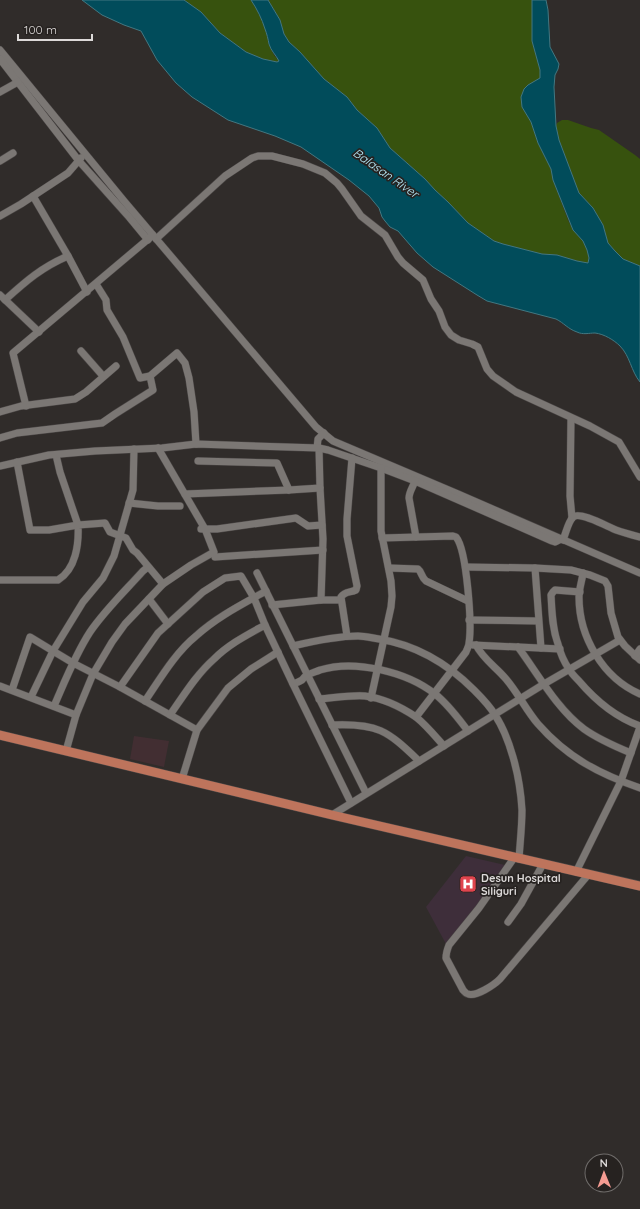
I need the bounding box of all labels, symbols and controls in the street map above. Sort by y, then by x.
scale bar [18,16,92,42]
text: 100 m [24,22,57,37]
water label: Balasan River [350,145,423,202]
place label: Desun Hospital Siliguri [481,871,561,898]
hospital icon: Desun Hospital Siliguri [458,874,478,894]
north arrow [584,1153,624,1193]
text: N [600,1156,608,1170]

